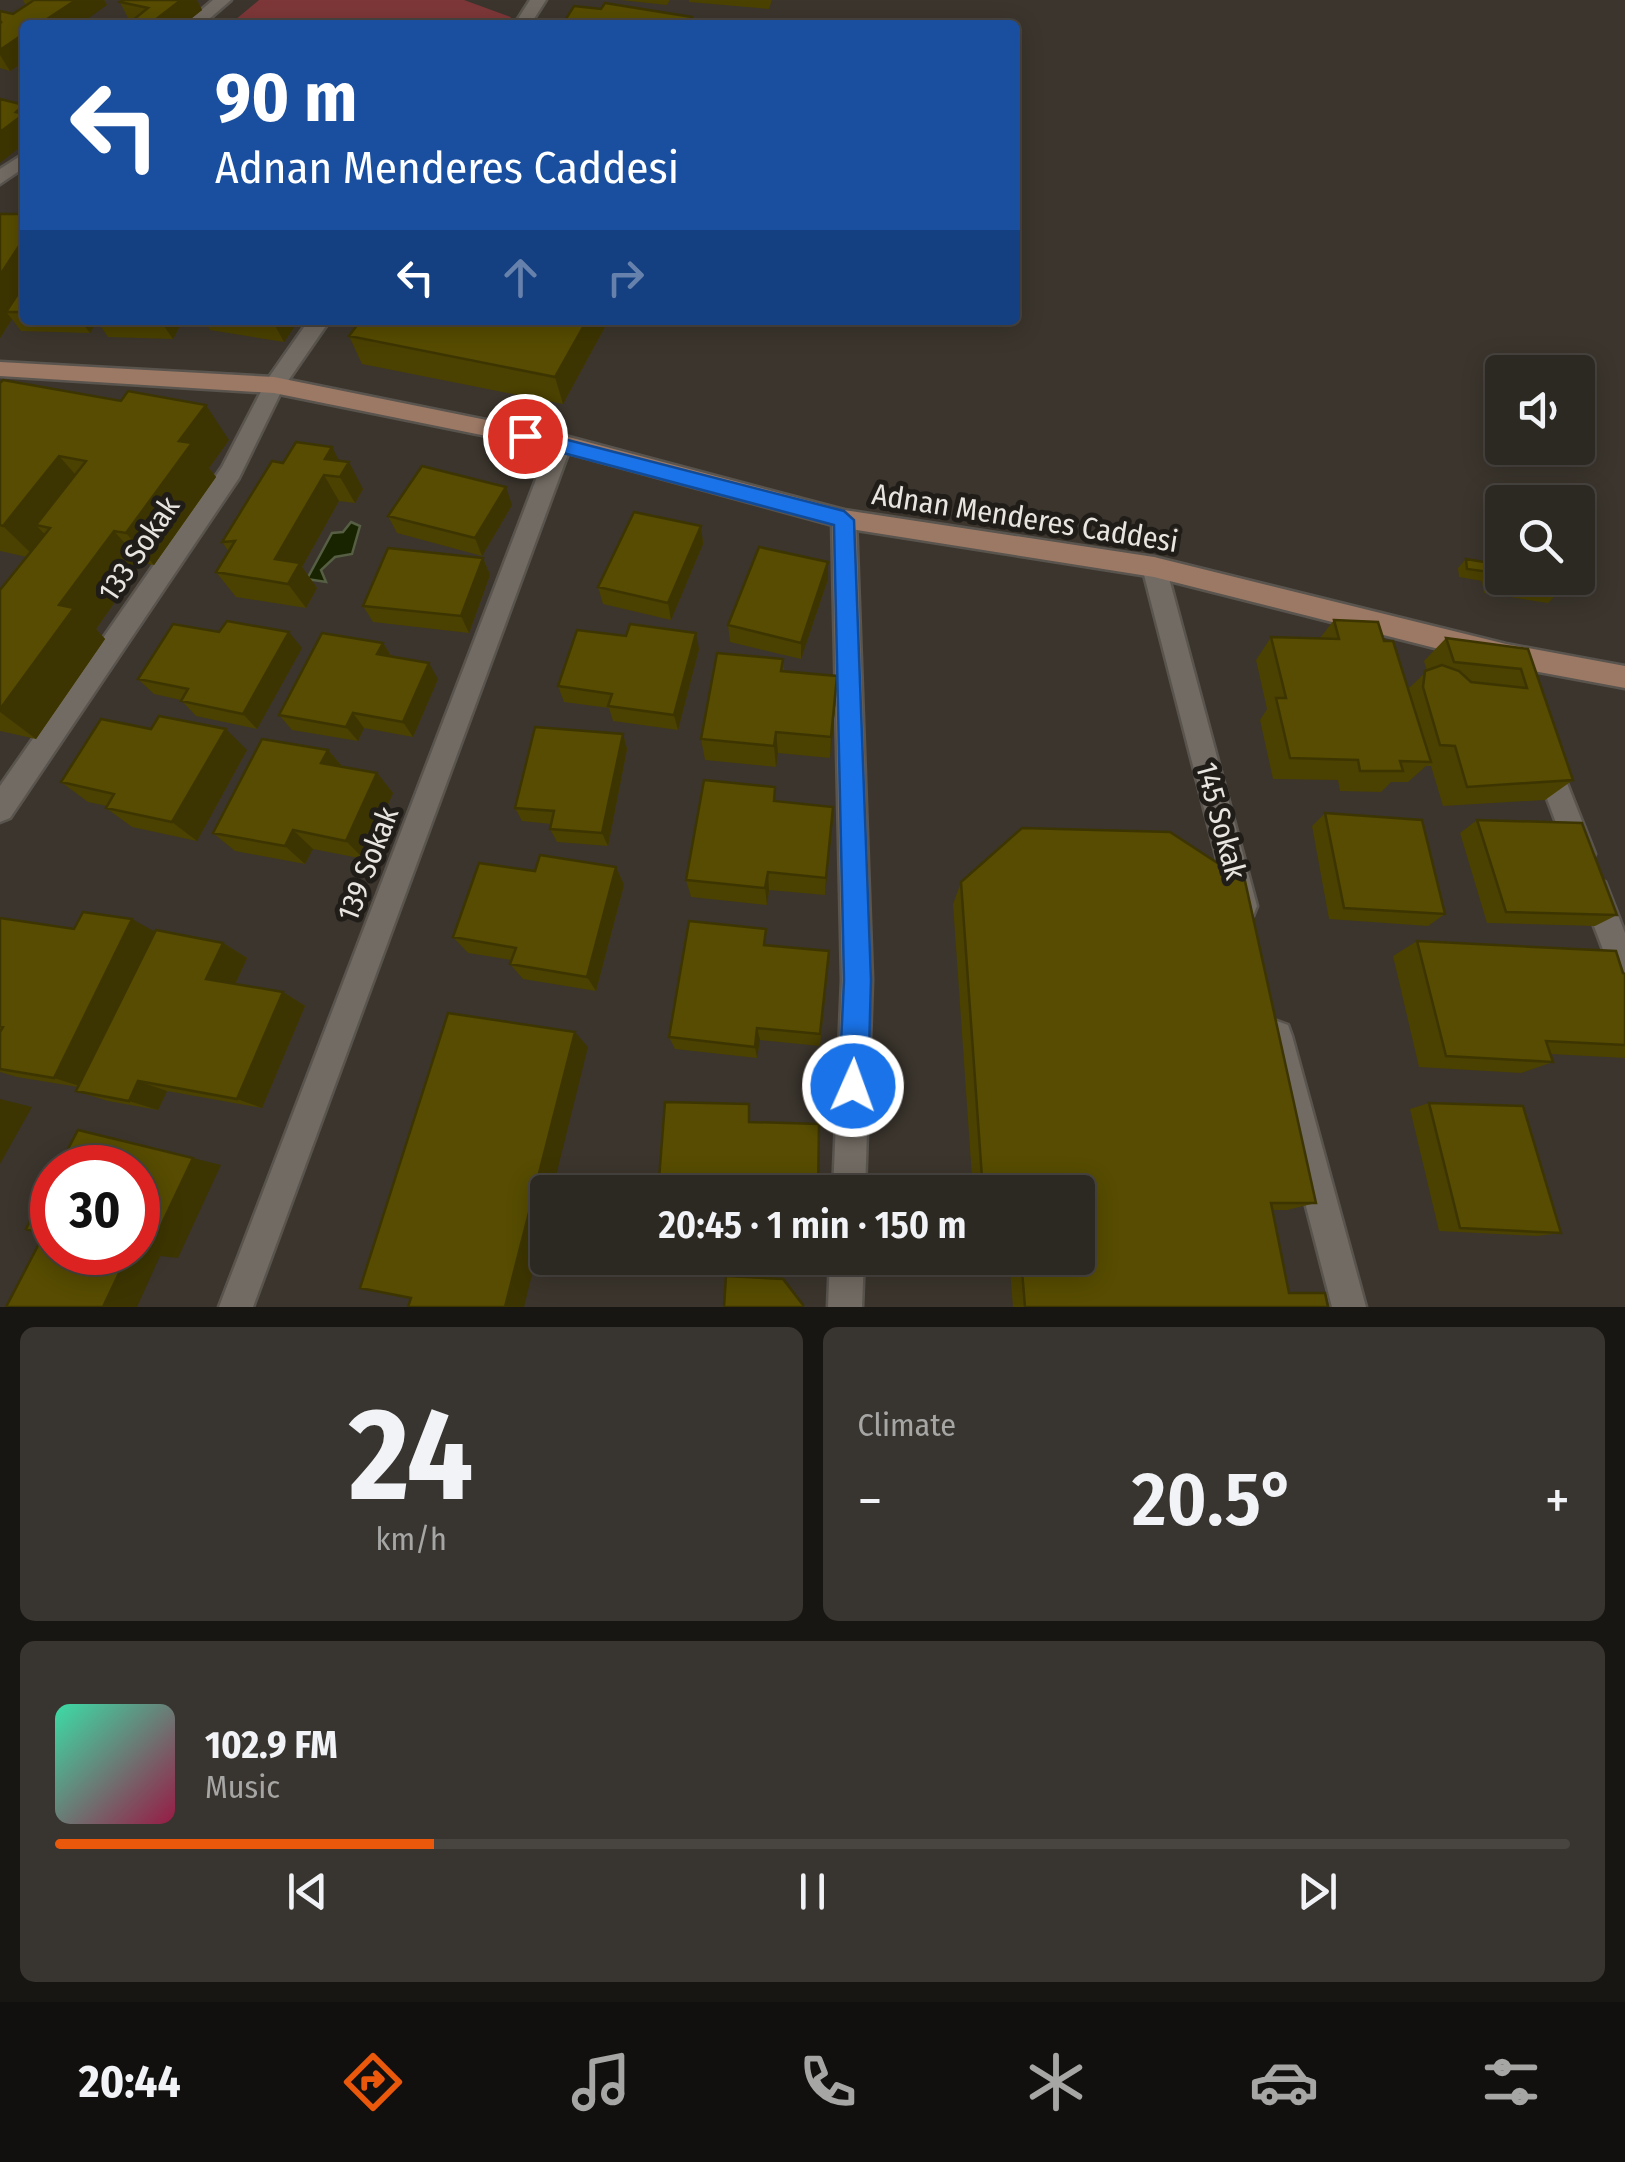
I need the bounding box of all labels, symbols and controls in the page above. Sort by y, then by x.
text: 90 m [215,56,357,140]
icon: left [50,60,180,190]
text: Adnan Menderes Caddesi [215,141,679,195]
icon: left [388,250,443,305]
icon: ahead [493,250,548,305]
icon: right [598,250,653,305]
map controls [1485,355,1595,595]
button: sound [1485,355,1595,465]
pin [483,394,568,479]
icon: arrive [498,409,553,464]
street label: Adnan Menderes Caddesi [869,476,1181,560]
button: search [1485,485,1595,595]
street label: 133 Sokak [91,490,187,608]
street label: 145 Sokak [1188,759,1254,883]
street label: 139 Sokak [330,802,406,926]
position arrow [801,1034,905,1138]
speed limit sign: 30 [30,1145,160,1275]
text: 20:45 · 1 min · 150 m [658,1202,967,1248]
text: 24 [349,1377,473,1533]
text: Climate [858,1406,956,1444]
text: 20.5° [1132,1455,1295,1545]
text: − [858,1468,882,1534]
text: + [1545,1468,1570,1534]
text: km/h [376,1520,447,1558]
text: 102.9 FM [205,1722,338,1768]
text: Music [205,1768,280,1806]
icon: previous [280,1864,335,1919]
icon: pause [785,1864,840,1919]
icon: next [1290,1864,1345,1919]
icon: directions [338,2047,408,2117]
icon: music [566,2047,636,2117]
icon: phone [793,2047,863,2117]
icon: climate [1021,2047,1091,2117]
icon: car [1249,2047,1319,2117]
icon: filters [1476,2047,1546,2117]
text: 20:44 [79,2055,181,2109]

